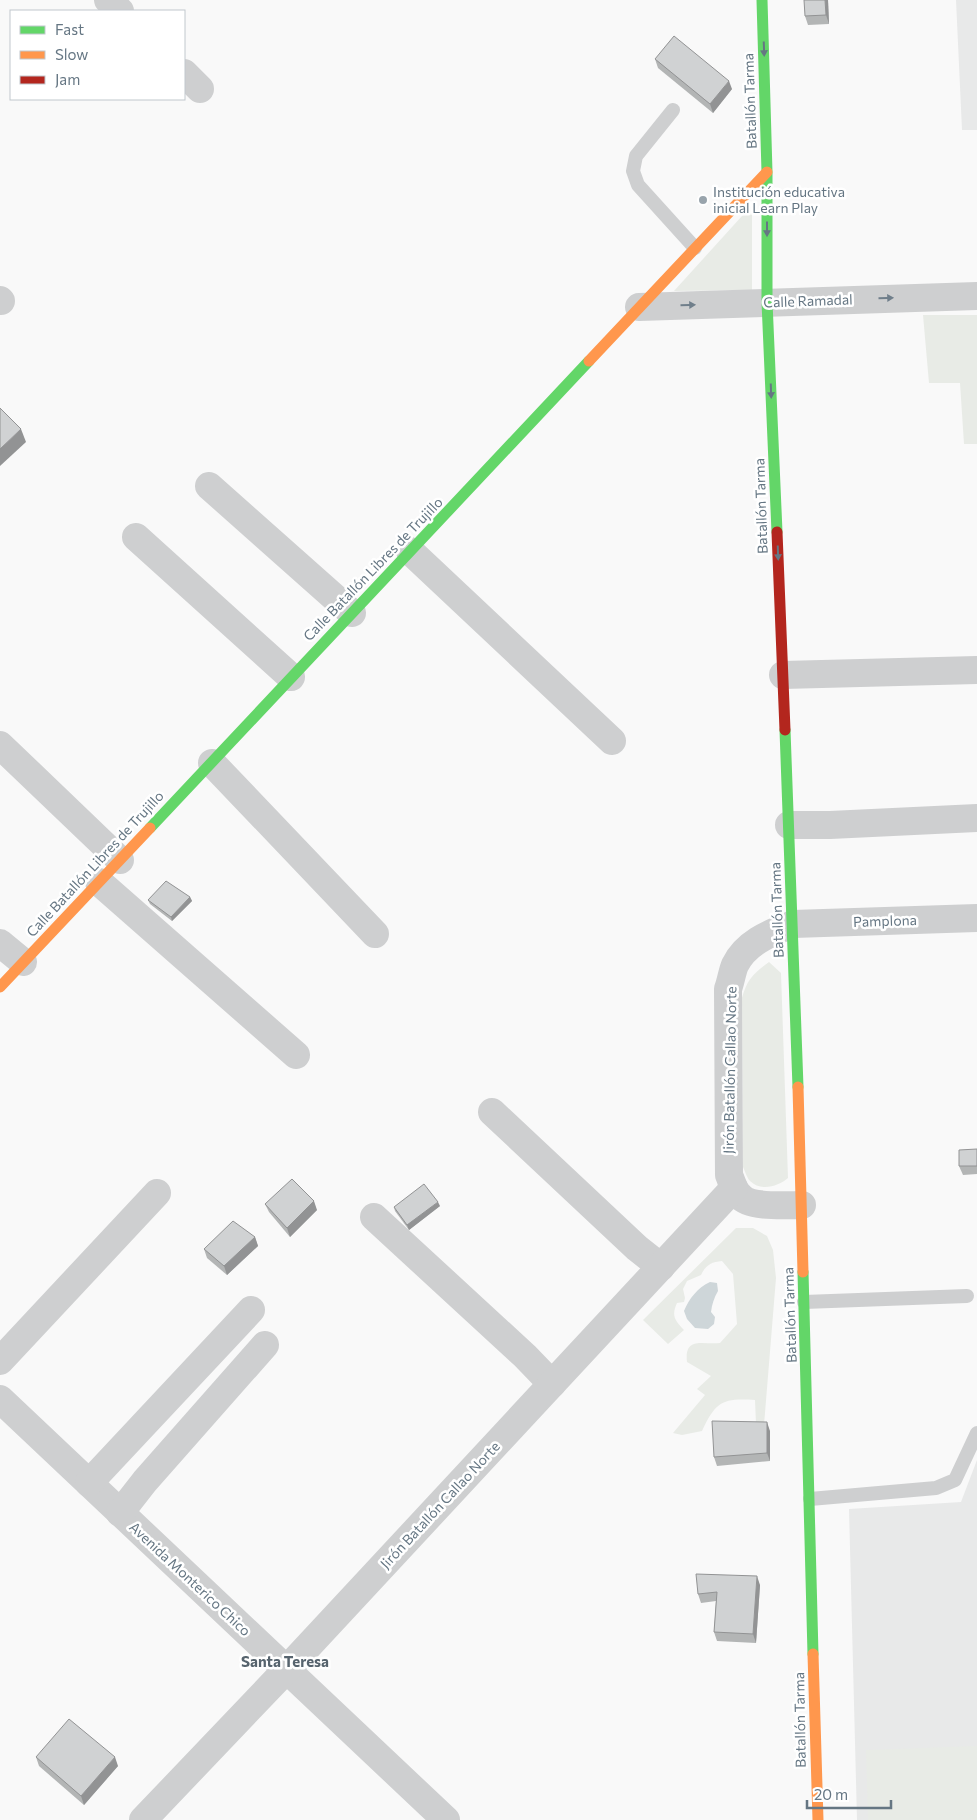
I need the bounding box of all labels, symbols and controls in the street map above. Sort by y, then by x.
legend [10,10,185,100]
text: Fast [55,20,84,38]
one-way arrow [760,41,768,57]
text: Slow [55,45,88,63]
street label: Batallón Tarma [739,53,760,149]
text: Jam [55,70,80,88]
place label: Institución educativa inicial Learn Play [713,183,845,216]
marker: Institución educativa inicial Learn Play [697,194,709,206]
one-way arrow [763,221,771,237]
street label: Calle Ramadal [763,290,853,311]
one-way arrow [878,294,894,302]
one-way arrow [680,301,696,309]
one-way arrow [767,383,775,399]
street label: Batallón Tarma [750,458,771,554]
street label: Calle Batallón Libres de Trujillo [299,493,446,644]
one-way arrow [774,546,782,562]
street label: Calle Batallón Libres de Trujillo [22,787,167,940]
street label: Batallón Tarma [766,862,787,958]
street label: Pamplona [853,911,917,930]
street label: Jirón Batallón Callao Norte [720,986,739,1154]
street label: Batallón Tarma [779,1267,800,1363]
street label: Jirón Batallón Callao Norte [376,1438,503,1572]
street label: Avenida Monterico Chico [126,1518,254,1639]
district label: Santa Teresa [241,1652,329,1670]
street label: Batallón Tarma [790,1672,809,1768]
scale bar [807,1778,891,1810]
text: 20 m [814,1785,848,1803]

